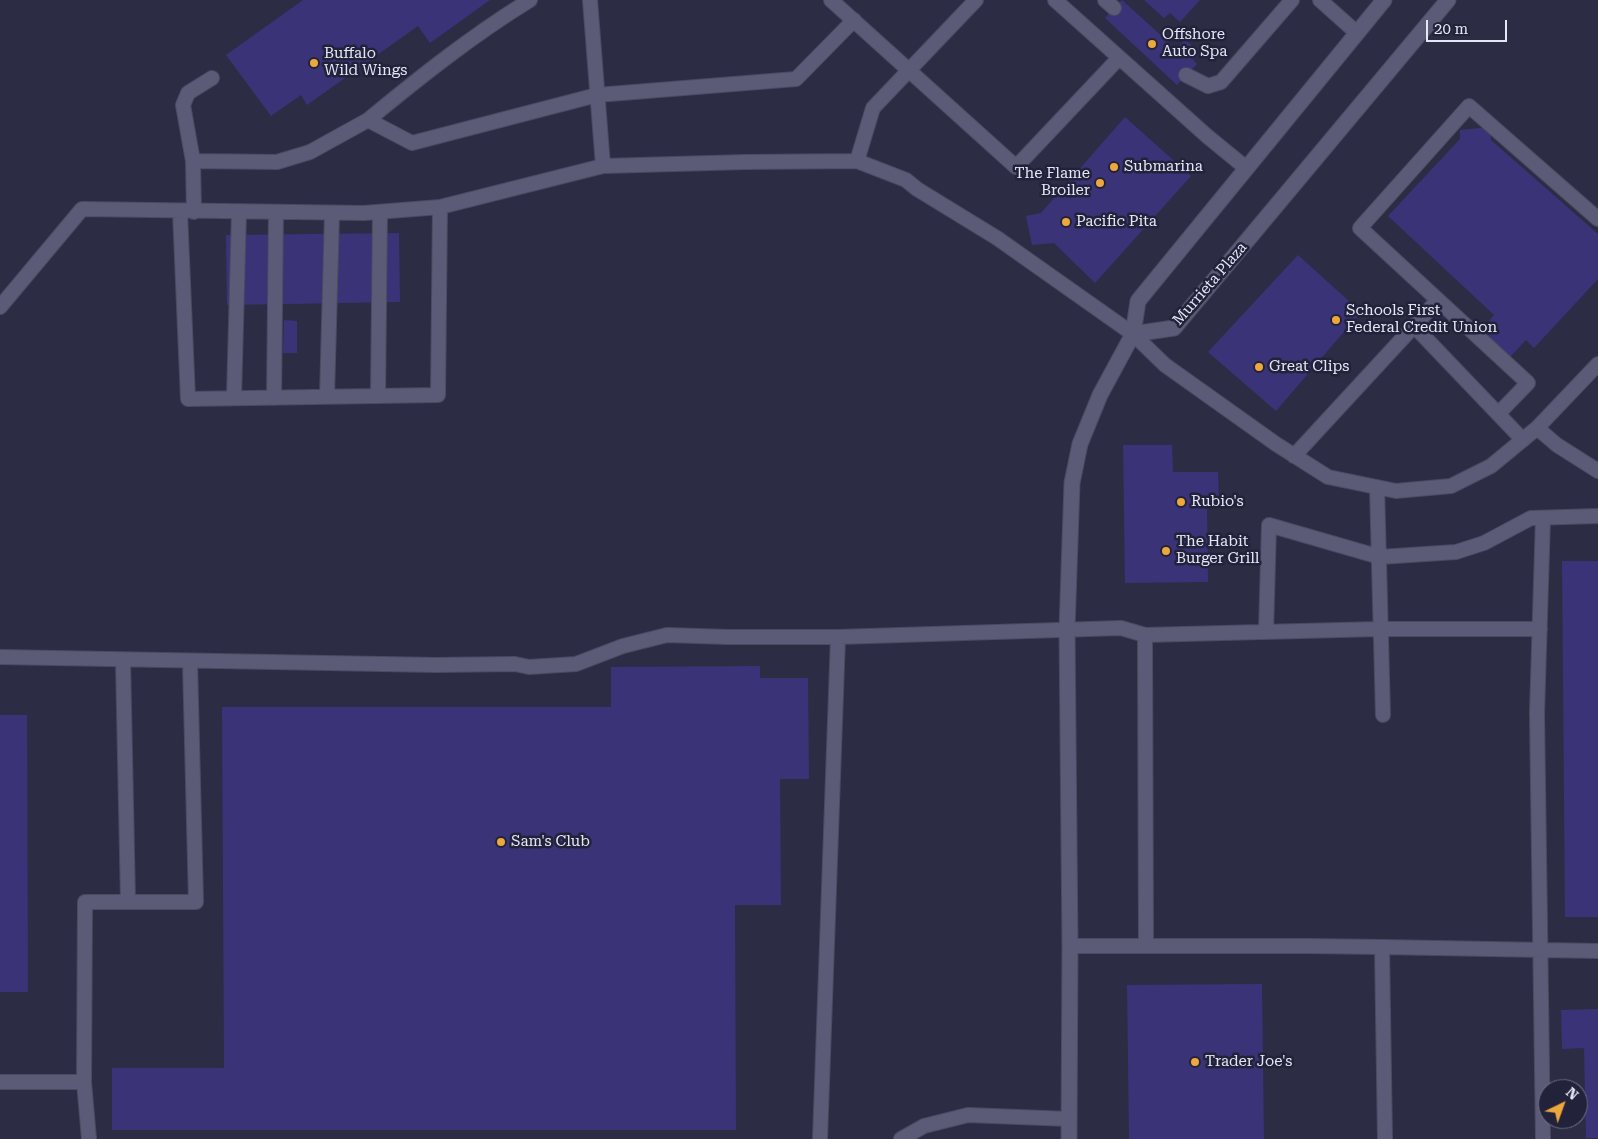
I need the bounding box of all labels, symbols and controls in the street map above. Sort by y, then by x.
scale bar [1428,10,1509,42]
text: 20 m [1434,20,1468,38]
place label: Offshore Auto Spa [1162,26,1227,61]
marker: Offshore Auto Spa [1146,38,1158,50]
place label: Buffalo Wild Wings [324,45,407,80]
marker: Buffalo Wild Wings [308,57,320,69]
place label: Submarina [1124,158,1203,176]
marker: Submarina [1108,161,1120,173]
place label: The Flame Broiler [1015,165,1090,200]
marker: The Flame Broiler [1094,177,1106,189]
place label: Pacific Pita [1076,213,1157,231]
marker: Pacific Pita [1060,216,1072,228]
street label: Murrieta Plaza [1169,239,1251,329]
place label: Schools First Federal Credit Union [1346,302,1497,337]
marker: Schools First Federal Credit Union [1330,314,1342,326]
place label: Great Clips [1269,358,1349,376]
marker: Great Clips [1253,361,1265,373]
place label: Rubio's [1191,493,1244,511]
marker: Rubio's [1175,496,1187,508]
place label: The Habit Burger Grill [1176,533,1259,568]
marker: The Habit Burger Grill [1160,545,1172,557]
place label: Sam's Club [511,833,590,851]
marker: Sam's Club [495,836,507,848]
place label: Trader Joe's [1205,1053,1292,1071]
marker: Trader Joe's [1189,1056,1201,1068]
north arrow [1538,1079,1588,1129]
text: N [1563,1084,1582,1103]

